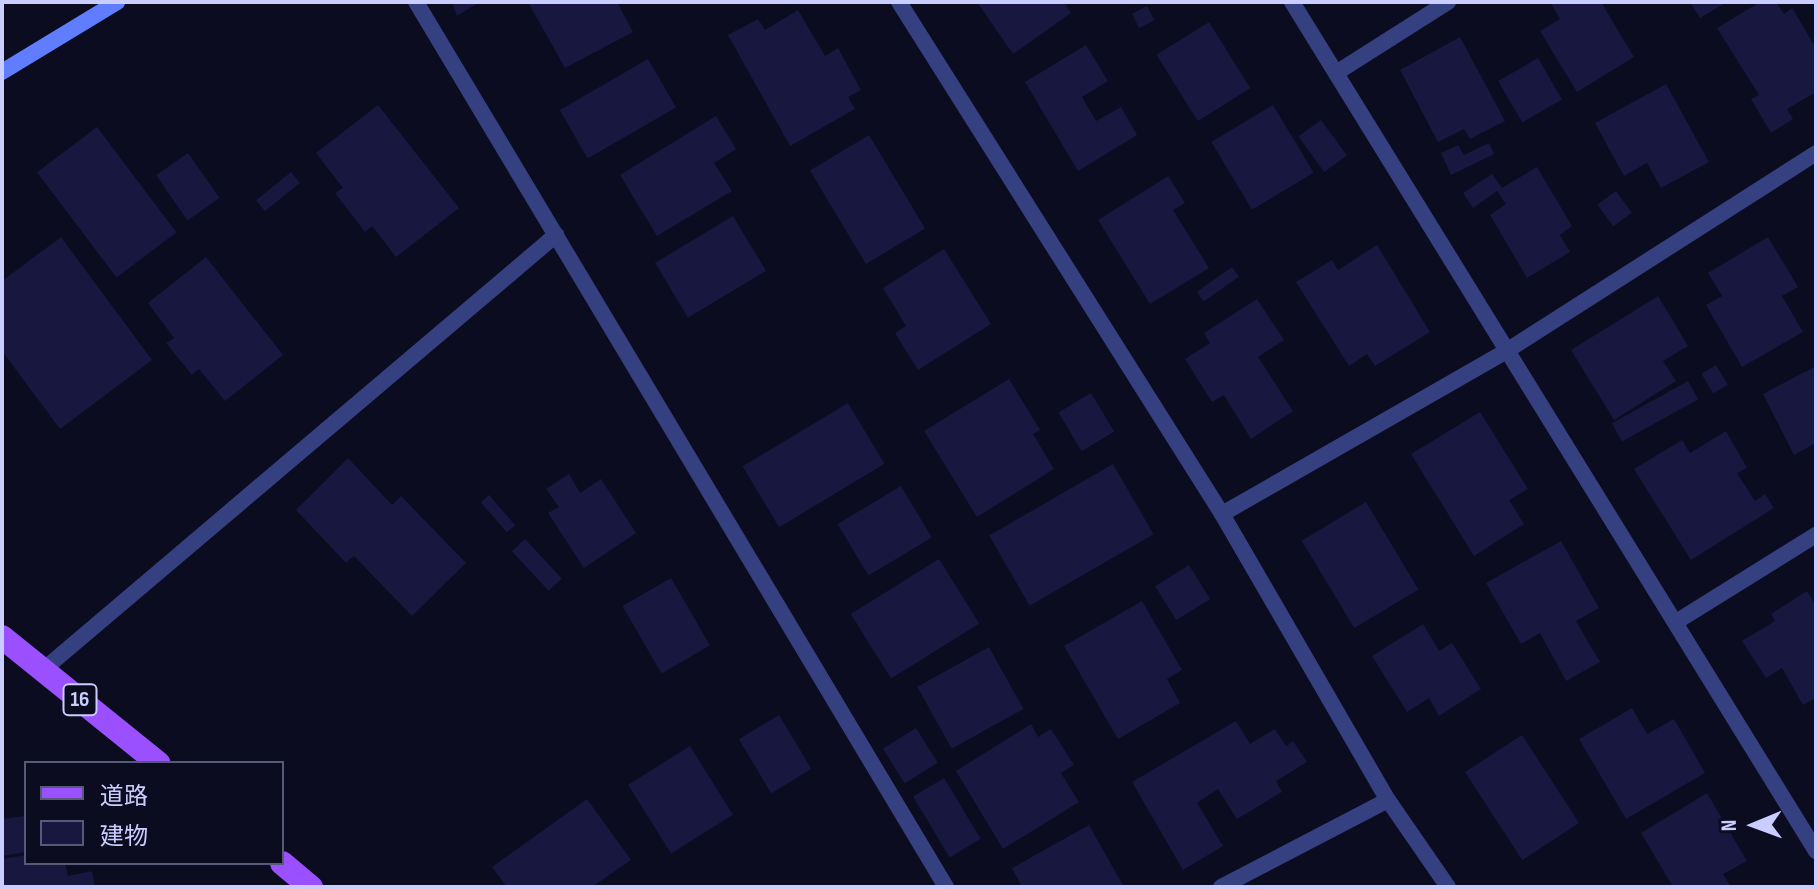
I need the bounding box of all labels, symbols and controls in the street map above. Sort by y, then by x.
road number: 16 [62,682,98,718]
legend [24,761,284,865]
text: 道路 [100,782,148,811]
north arrow [1714,785,1794,865]
text: N [1716,819,1743,832]
text: 建物 [100,822,148,851]

